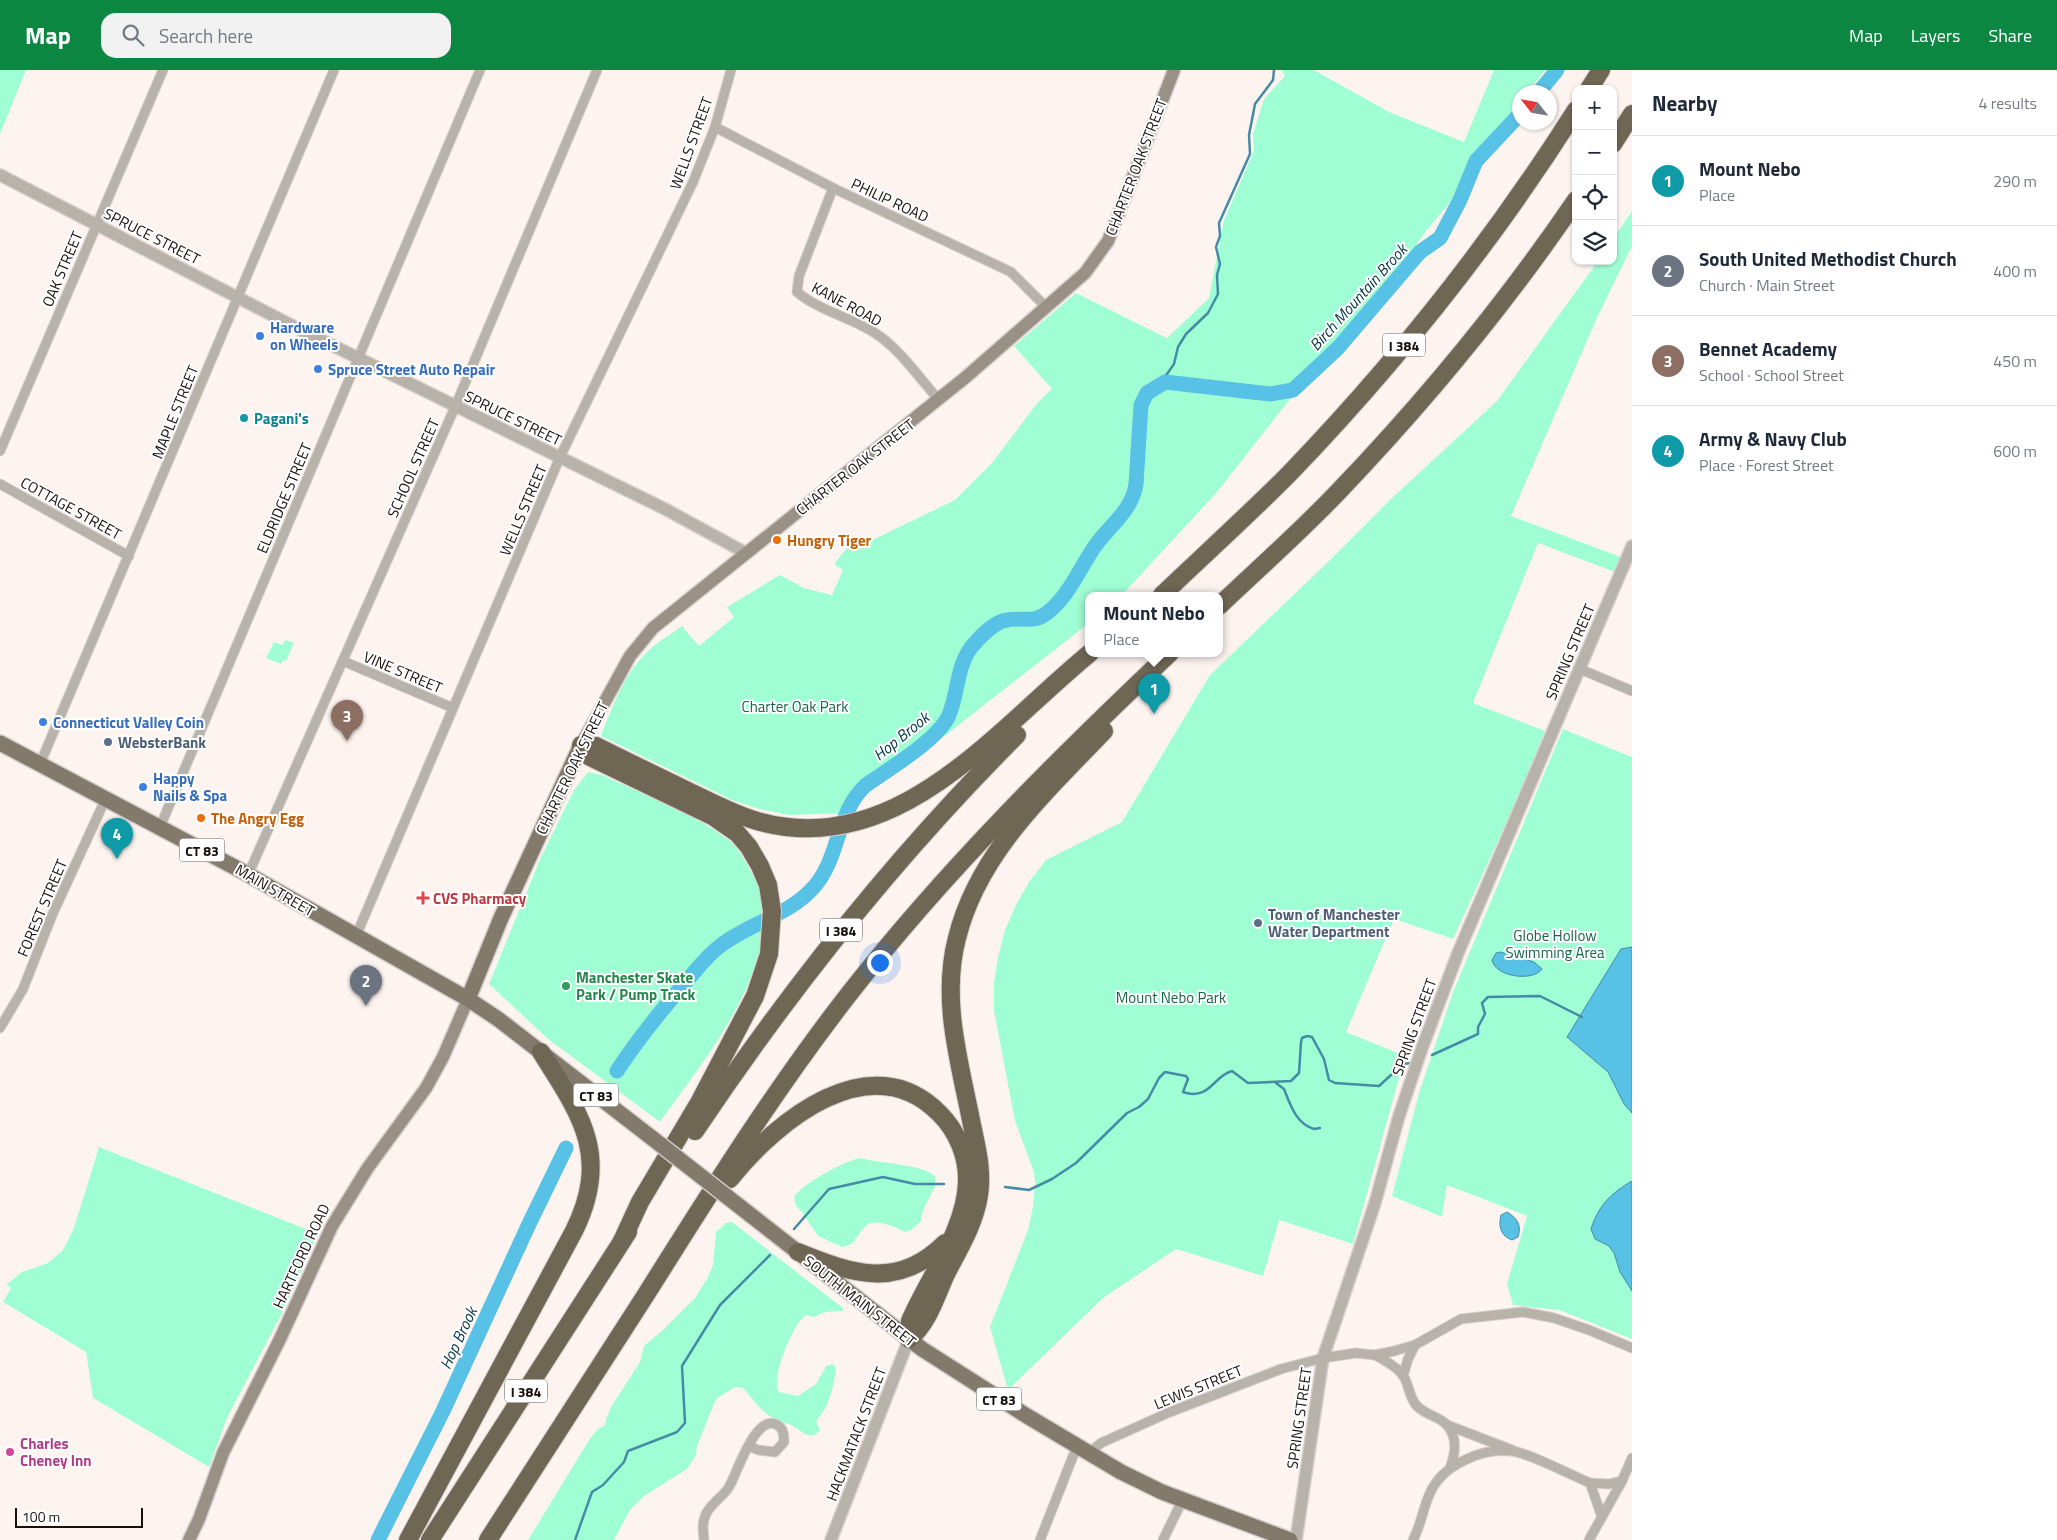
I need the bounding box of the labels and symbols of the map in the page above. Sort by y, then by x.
north arrow [1512,85,1557,130]
street label: WELLS STREET [664,93,718,193]
street label: CHARTER OAK STREET [1099,95,1173,239]
street label: PHILIP ROAD [847,172,933,228]
street label: SPRUCE STREET [100,202,204,270]
street label: OAK STREET [36,227,88,310]
water label: Birch Mountain Brook [1303,237,1414,356]
street label: KANE ROAD [808,276,886,332]
place label: Hardware on Wheels [270,316,338,356]
marker: Hardware on Wheels [254,330,266,342]
road number: I 384 [1383,334,1425,356]
place label: Spruce Street Auto Repair [328,358,496,381]
street label: MAPLE STREET [146,362,204,462]
marker: Spruce Street Auto Repair [312,363,324,375]
street label: SPRUCE STREET [461,385,566,451]
place label: Pagani's [254,407,309,430]
marker: Pagani's [238,412,250,424]
street label: CHARTER OAK STREET [791,413,919,521]
street label: SCHOOL STREET [381,415,445,521]
street label: ELDRIDGE STREET [250,439,318,557]
street label: WELLS STREET [493,461,553,559]
street label: COTTAGE STREET [16,471,126,545]
place label: Hungry Tiger [787,529,872,552]
marker: Hungry Tiger [771,534,783,546]
street label: SPRING STREET [1539,600,1601,704]
street label: VINE STREET [360,645,446,699]
pin: 1 [1138,673,1170,714]
park label: Charter Oak Park [742,695,848,718]
street label: CHARTER OAK STREET [530,698,614,838]
pin: 3 [331,700,363,741]
water label: Hop Brook [868,705,936,766]
place label: Connecticut Valley Coin [53,711,204,734]
marker: Connecticut Valley Coin [37,716,49,728]
place label: WebsterBank [118,731,206,754]
marker: WebsterBank [102,736,114,748]
place label: Happy Nails & Spa [153,767,227,807]
marker: Happy Nails & Spa [137,781,149,793]
place label: The Angry Egg [211,807,304,830]
marker: The Angry Egg [195,812,207,824]
pin: 4 [101,818,133,859]
road number: CT 83 [180,838,224,862]
street label: FOREST STREET [11,855,73,960]
street label: MAIN STREET [231,858,319,922]
place label: CVS Pharmacy [433,887,527,910]
marker: CVS Pharmacy [417,892,429,904]
place label: Town of Manchester Water Department [1268,903,1400,943]
marker: Town of Manchester Water Department [1252,917,1264,929]
road number: I 384 [820,918,862,942]
park label: Globe Hollow Swimming Area [1505,924,1605,964]
your location [867,950,893,976]
pin: 2 [350,965,382,1006]
place label: Manchester Skate Park / Pump Track [576,966,696,1006]
street label: SPRING STREET [1386,975,1442,1079]
marker: Manchester Skate Park / Pump Track [560,980,572,992]
park label: Mount Nebo Park [1116,986,1226,1009]
road number: CT 83 [574,1084,618,1106]
street label: HARTFORD ROAD [267,1200,335,1312]
street label: SOUTH MAIN STREET [799,1250,921,1352]
water label: Hop Brook [433,1301,484,1373]
street label: LEWIS STREET [1150,1359,1246,1415]
street label: HACKMATACK STREET [820,1363,892,1504]
street label: SPRING STREET [1280,1366,1318,1470]
road number: I 384 [505,1380,547,1402]
road number: CT 83 [976,1388,1022,1410]
place label: Charles Cheney Inn [20,1432,92,1472]
marker: Charles Cheney Inn [4,1446,16,1458]
scale bar [15,1505,142,1528]

